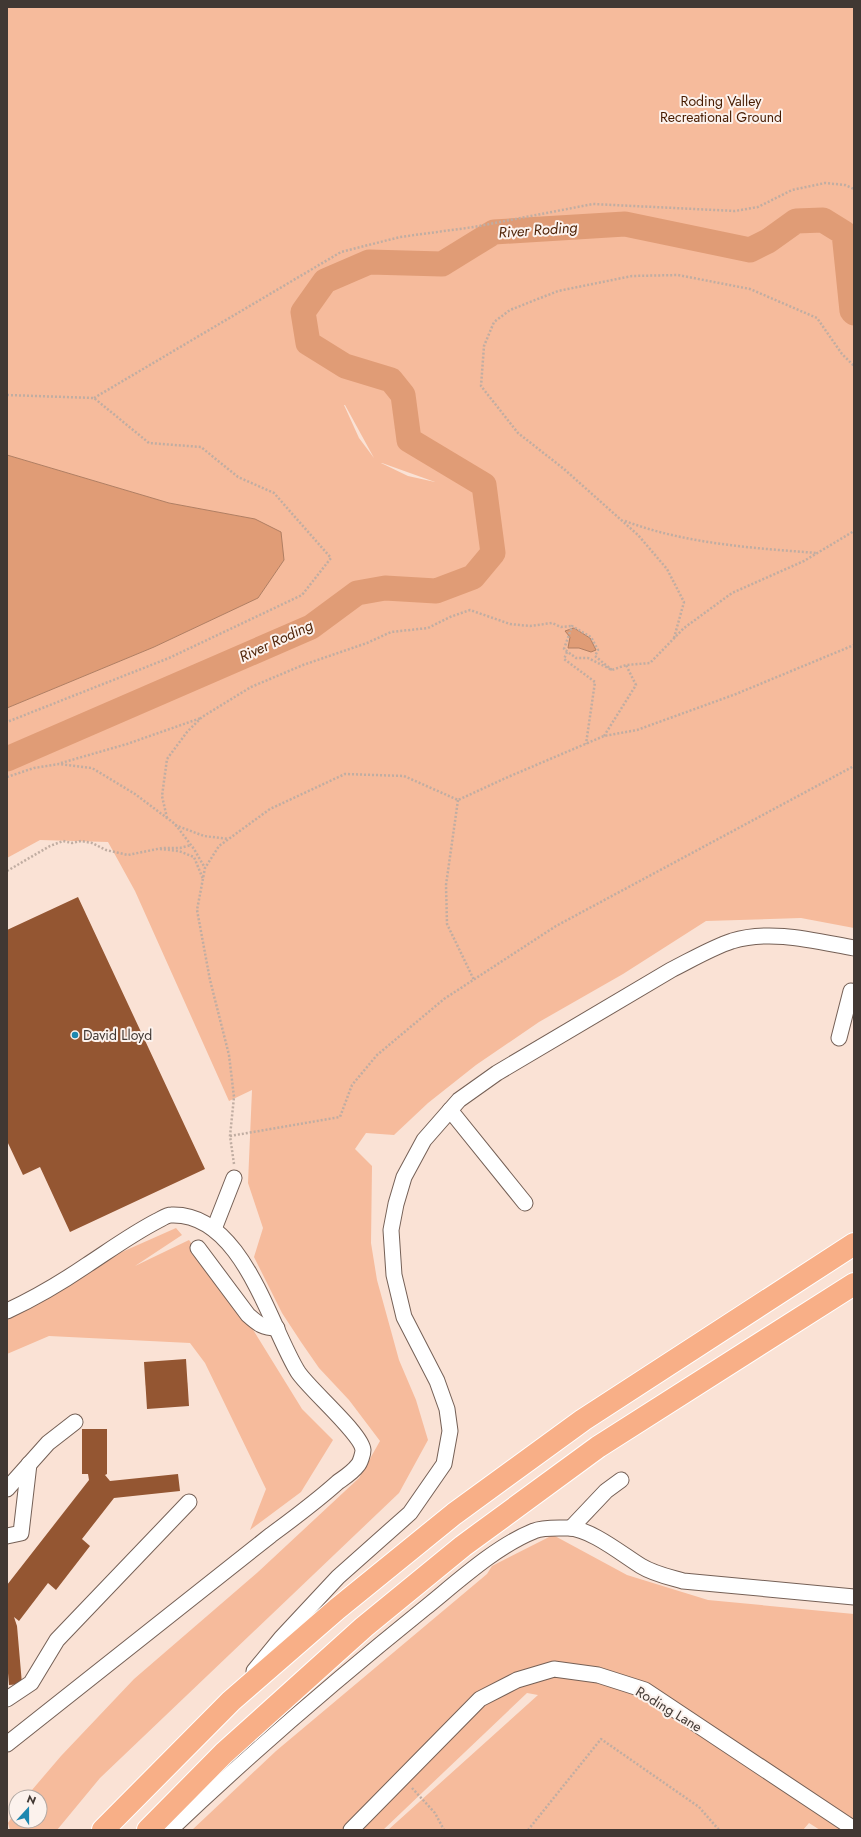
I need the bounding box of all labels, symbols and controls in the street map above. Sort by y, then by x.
park label: Roding Valley Recreational Ground [660,91,782,127]
water label: River Roding [498,216,579,244]
water label: River Roding [235,614,317,668]
place label: David Lloyd [83,1025,152,1045]
marker: David Lloyd [70,1030,80,1040]
street label: Roding Lane [632,1681,706,1737]
north arrow [8,1789,48,1829]
text: N [25,1791,39,1809]

